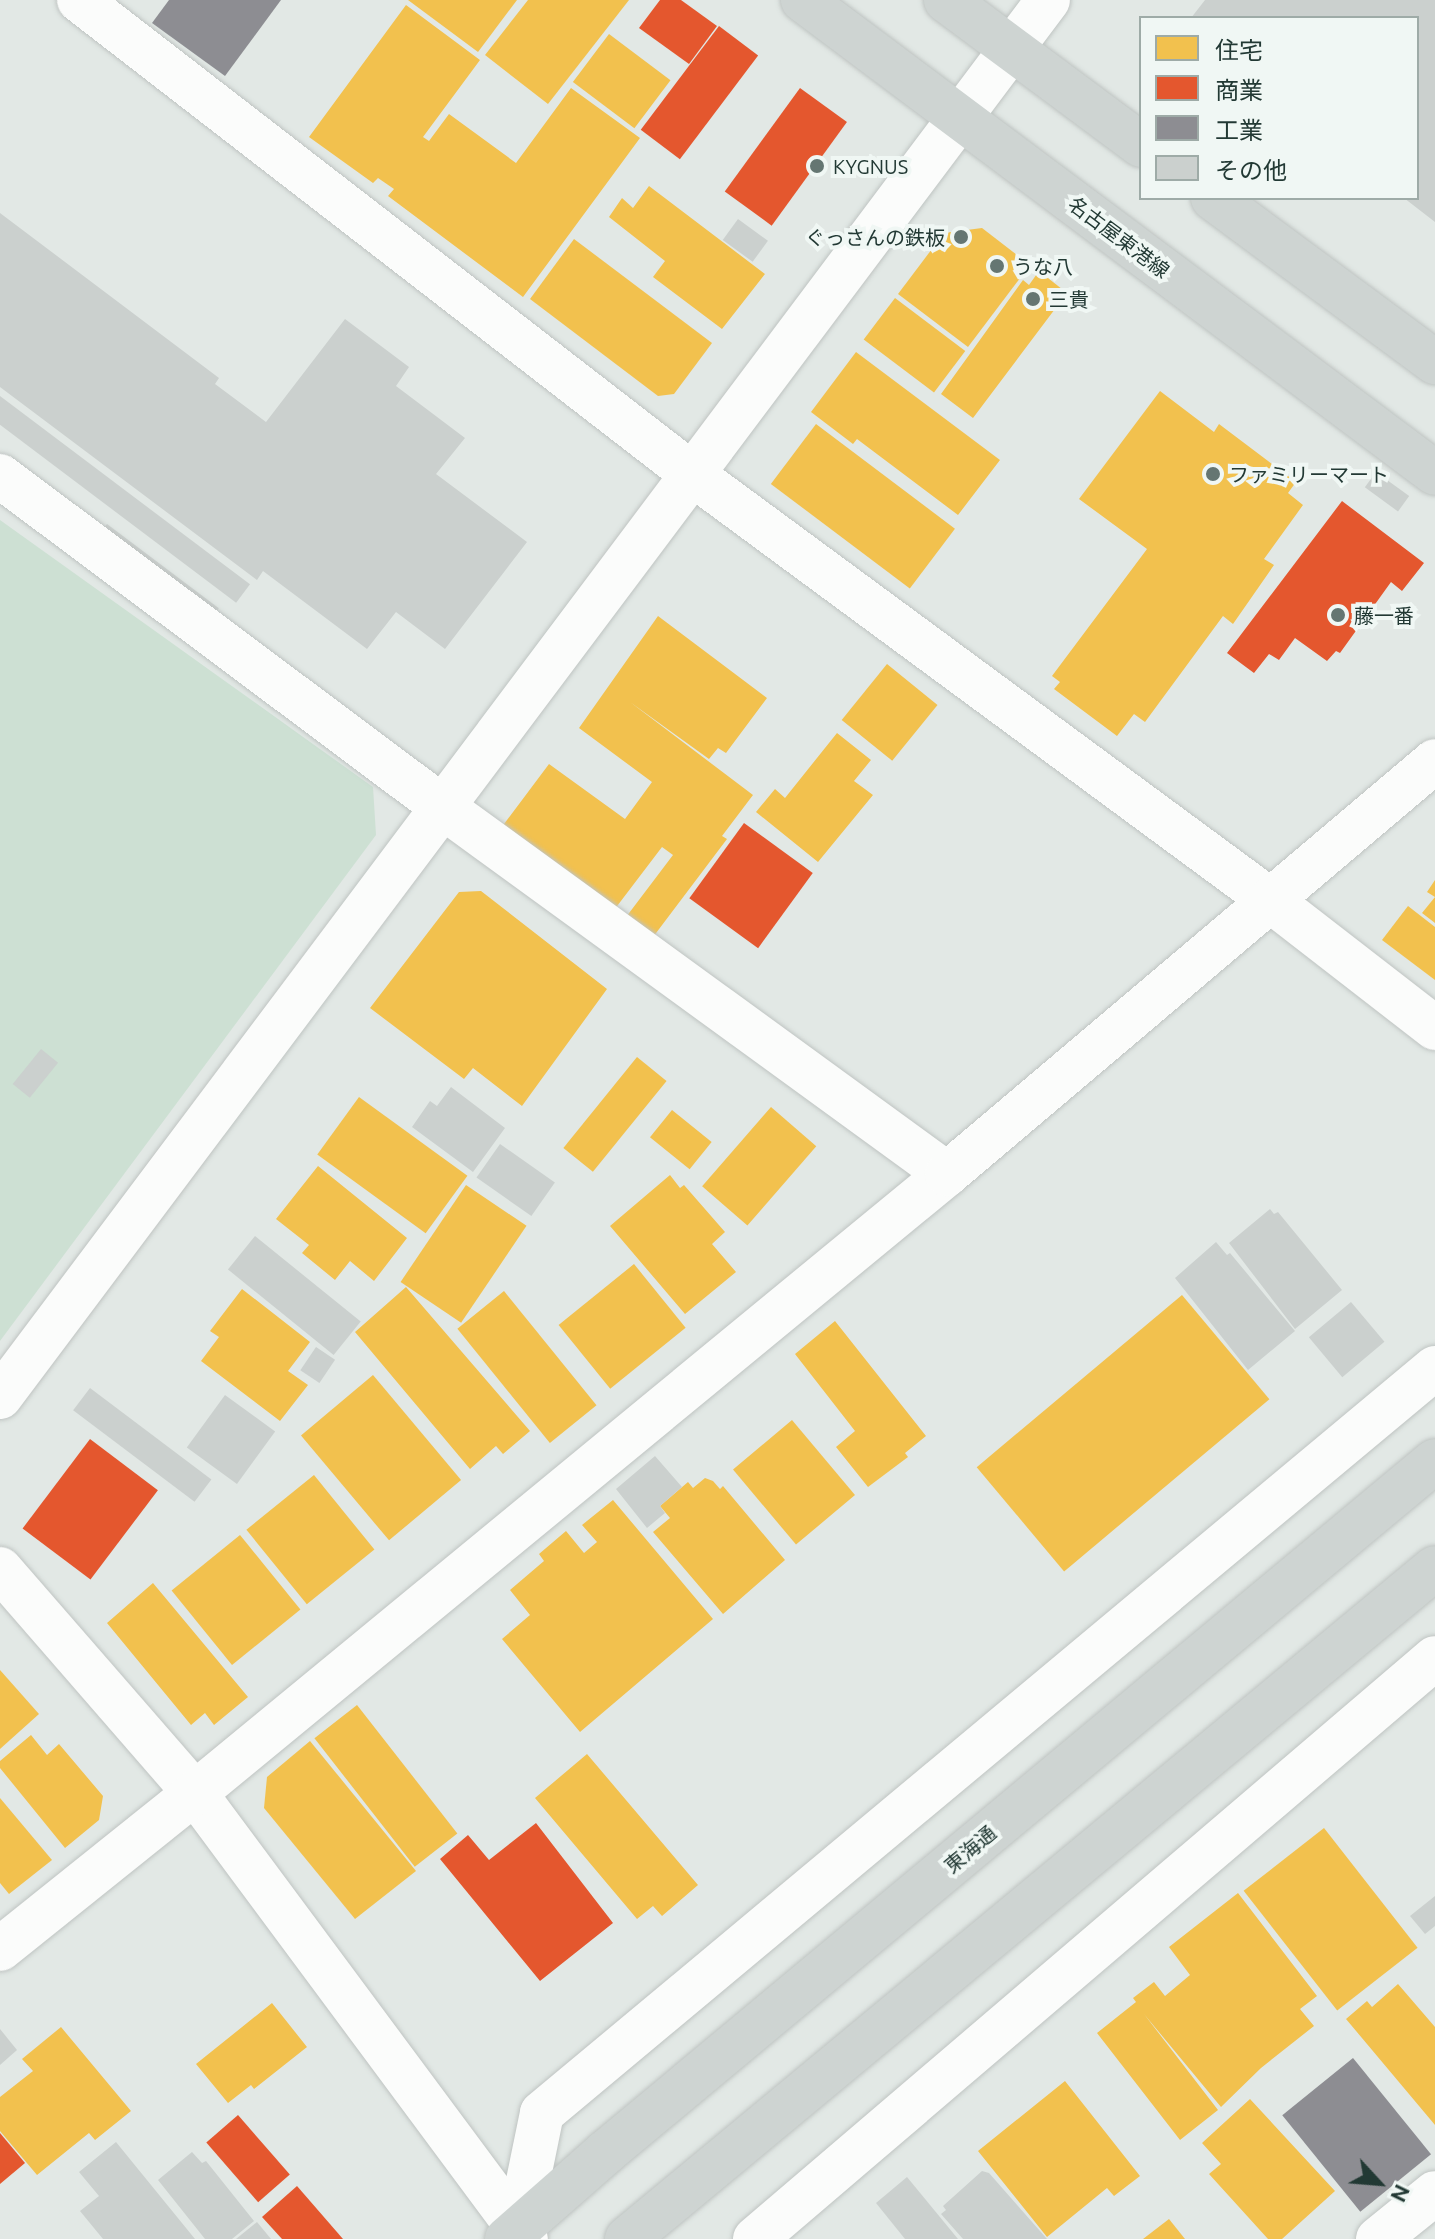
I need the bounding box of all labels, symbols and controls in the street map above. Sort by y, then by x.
legend [1139,16,1419,200]
text: 住宅 [1215,37,1263,64]
text: 商業 [1215,77,1263,104]
text: 工業 [1215,117,1263,144]
place label: KYGNUS [833,154,908,178]
marker: KYGNUS [808,157,826,175]
text: その他 [1215,157,1287,184]
street label: 名古屋東港線 [1064,191,1174,283]
place label: ぐっさんの鉄板 [805,225,945,249]
marker: ぐっさんの鉄板 [952,228,970,246]
place label: うな八 [1013,254,1073,278]
marker: うな八 [988,257,1006,275]
place label: 三貴 [1049,287,1089,311]
marker: 三貴 [1024,290,1042,308]
place label: ファミリーマート [1229,462,1389,486]
marker: ファミリーマート [1204,465,1222,483]
place label: 藤一番 [1354,603,1414,627]
marker: 藤一番 [1329,606,1347,624]
street label: 東海通 [939,1821,1001,1877]
north arrow [1339,2143,1419,2223]
text: N [1386,2181,1416,2207]

